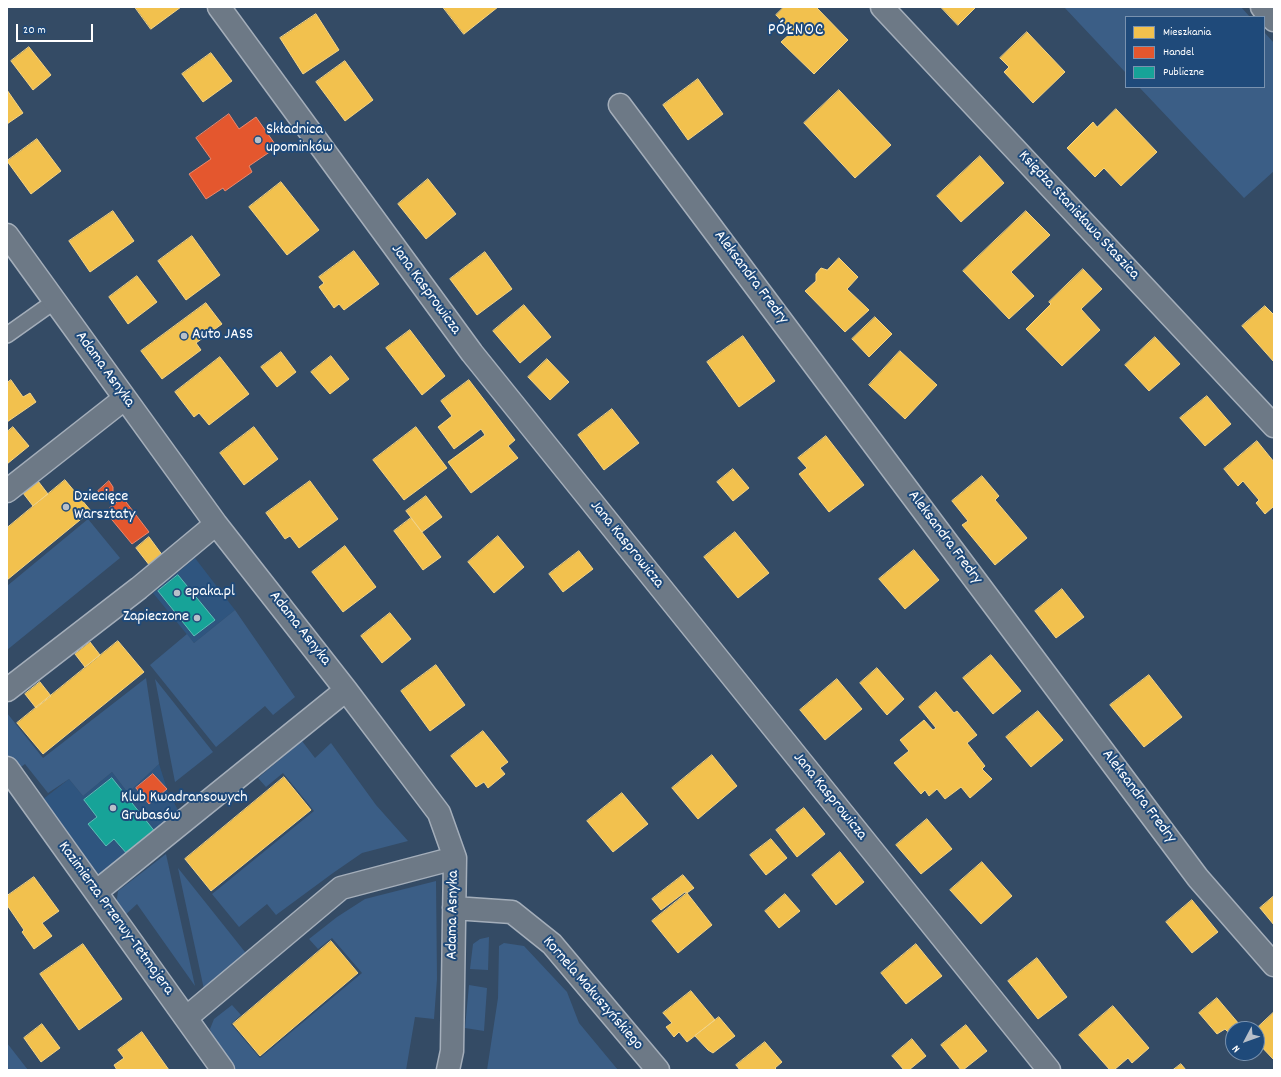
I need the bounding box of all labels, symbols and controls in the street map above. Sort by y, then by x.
scale bar [18,16,95,42]
legend [1125,16,1265,88]
text: 20 m [23,22,46,39]
district label: PÓŁNOC [768,22,824,42]
text: Mieszkania [1163,24,1211,41]
text: Handel [1163,44,1194,61]
text: Publiczne [1163,64,1204,81]
place label: Składnica upominków [266,121,333,159]
marker: Składnica upominków [253,135,263,145]
street label: Księdza Stanisława Staszica [1013,147,1143,285]
street label: Aleksandra Fredry [709,227,791,329]
street label: Jana Kasprowicza [386,241,464,339]
place label: Auto JASS [192,326,253,346]
street label: Adama Asnyka [70,328,138,412]
marker: Auto JASS [179,331,189,341]
street label: Aleksandra Fredry [903,487,985,589]
place label: Dziecięce Warsztaty [74,488,135,526]
street label: Jana Kasprowicza [585,497,667,593]
marker: Dziecięce Warsztaty [61,502,71,512]
place label: epaka.pl [185,583,235,603]
marker: epaka.pl [172,588,182,598]
street label: Adama Asnyka [264,588,334,670]
place label: Zapieczone [123,608,189,628]
marker: Zapieczone [192,613,202,623]
street label: Aleksandra Fredry [1097,746,1179,848]
street label: Jana Kasprowicza [788,749,870,845]
place label: Klub Kwadransowych Grubasów [121,789,248,827]
marker: Klub Kwadransowych Grubasów [108,803,118,813]
street label: Kazimierza Przerwy-Tetmajera [53,838,177,1000]
street label: Adama Asnyka [444,870,464,960]
street label: Kornela Makuszyńskiego [537,933,647,1055]
north arrow [1225,1021,1265,1061]
text: N [1229,1041,1245,1056]

